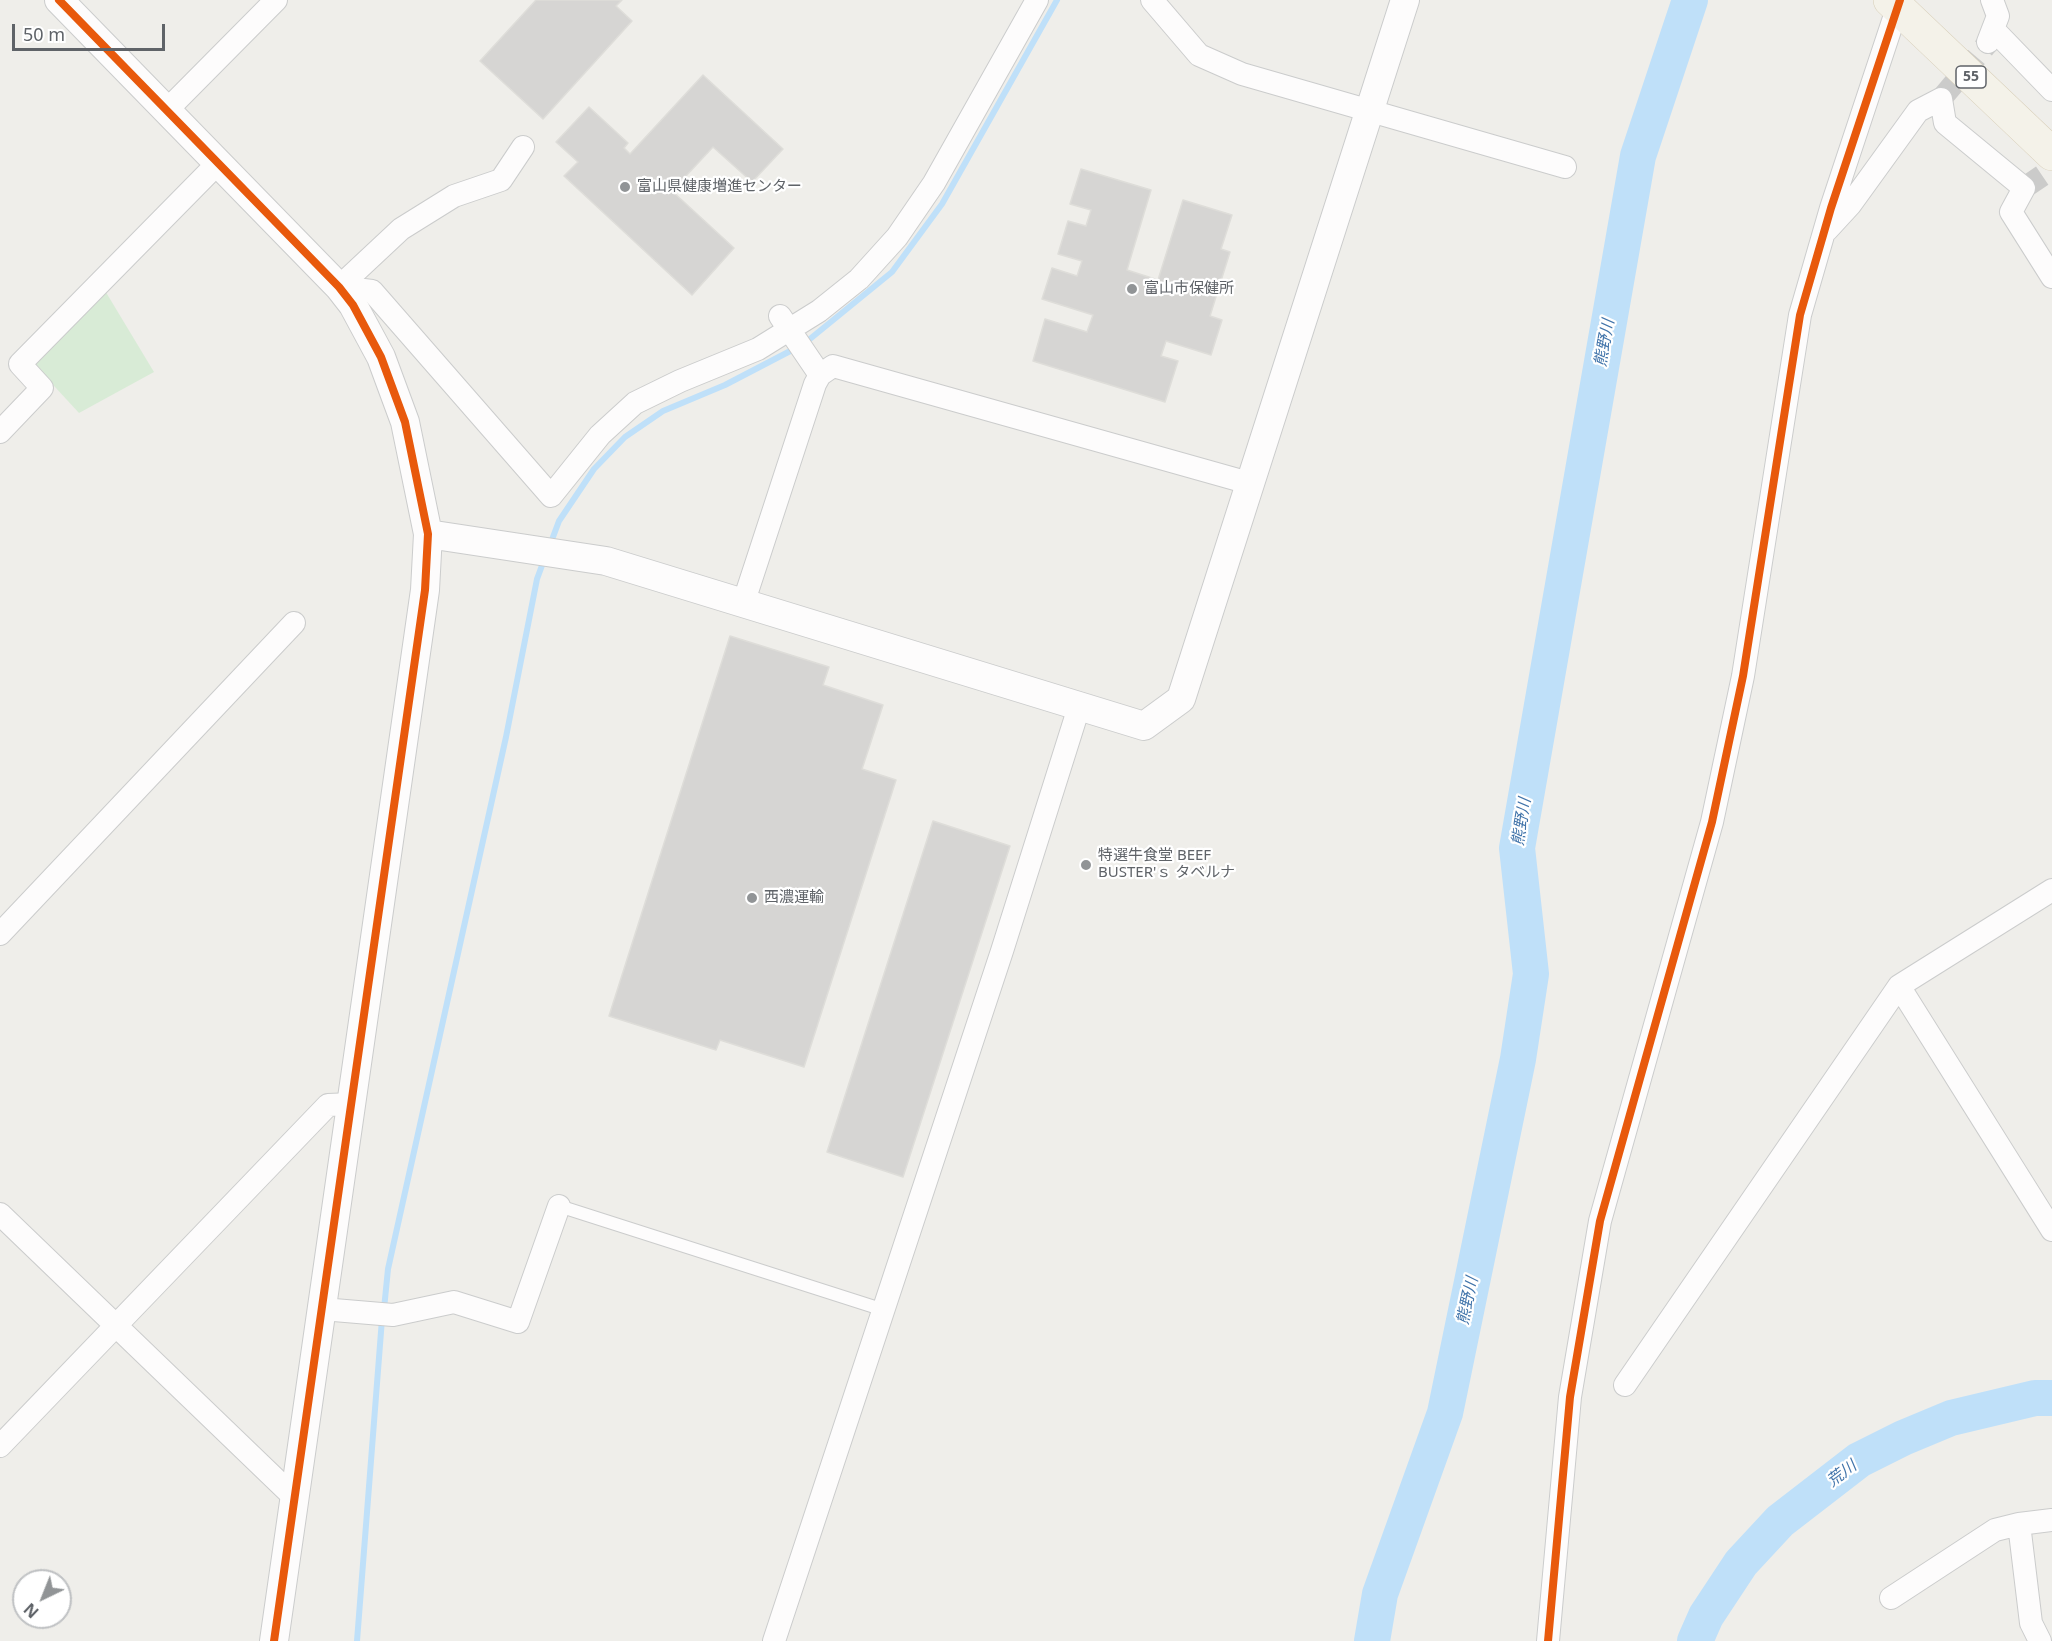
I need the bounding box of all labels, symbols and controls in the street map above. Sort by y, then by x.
scale bar [15,12,168,50]
text: 50 m [23,22,65,46]
road number: 55 [1956,66,1986,88]
place label: 富山県健康増進センター [637,178,802,196]
marker: 富山県健康増進センター [618,180,632,194]
place label: 富山市保健所 [1144,280,1234,298]
marker: 富山市保健所 [1125,282,1139,296]
water label: 熊野川 [1591,318,1619,368]
water label: 熊野川 [1509,797,1535,847]
place label: 特選牛食堂 BEEF BUSTER'ｓ タベルナ [1098,847,1235,882]
marker: 特選牛食堂 BEEF BUSTER'ｓ タベルナ [1079,858,1093,872]
place label: 西濃運輸 [764,889,824,907]
marker: 西濃運輸 [745,891,759,905]
water label: 熊野川 [1454,1276,1482,1326]
water label: 荒川 [1823,1457,1861,1491]
north arrow [12,1569,72,1629]
text: N [19,1598,43,1623]

